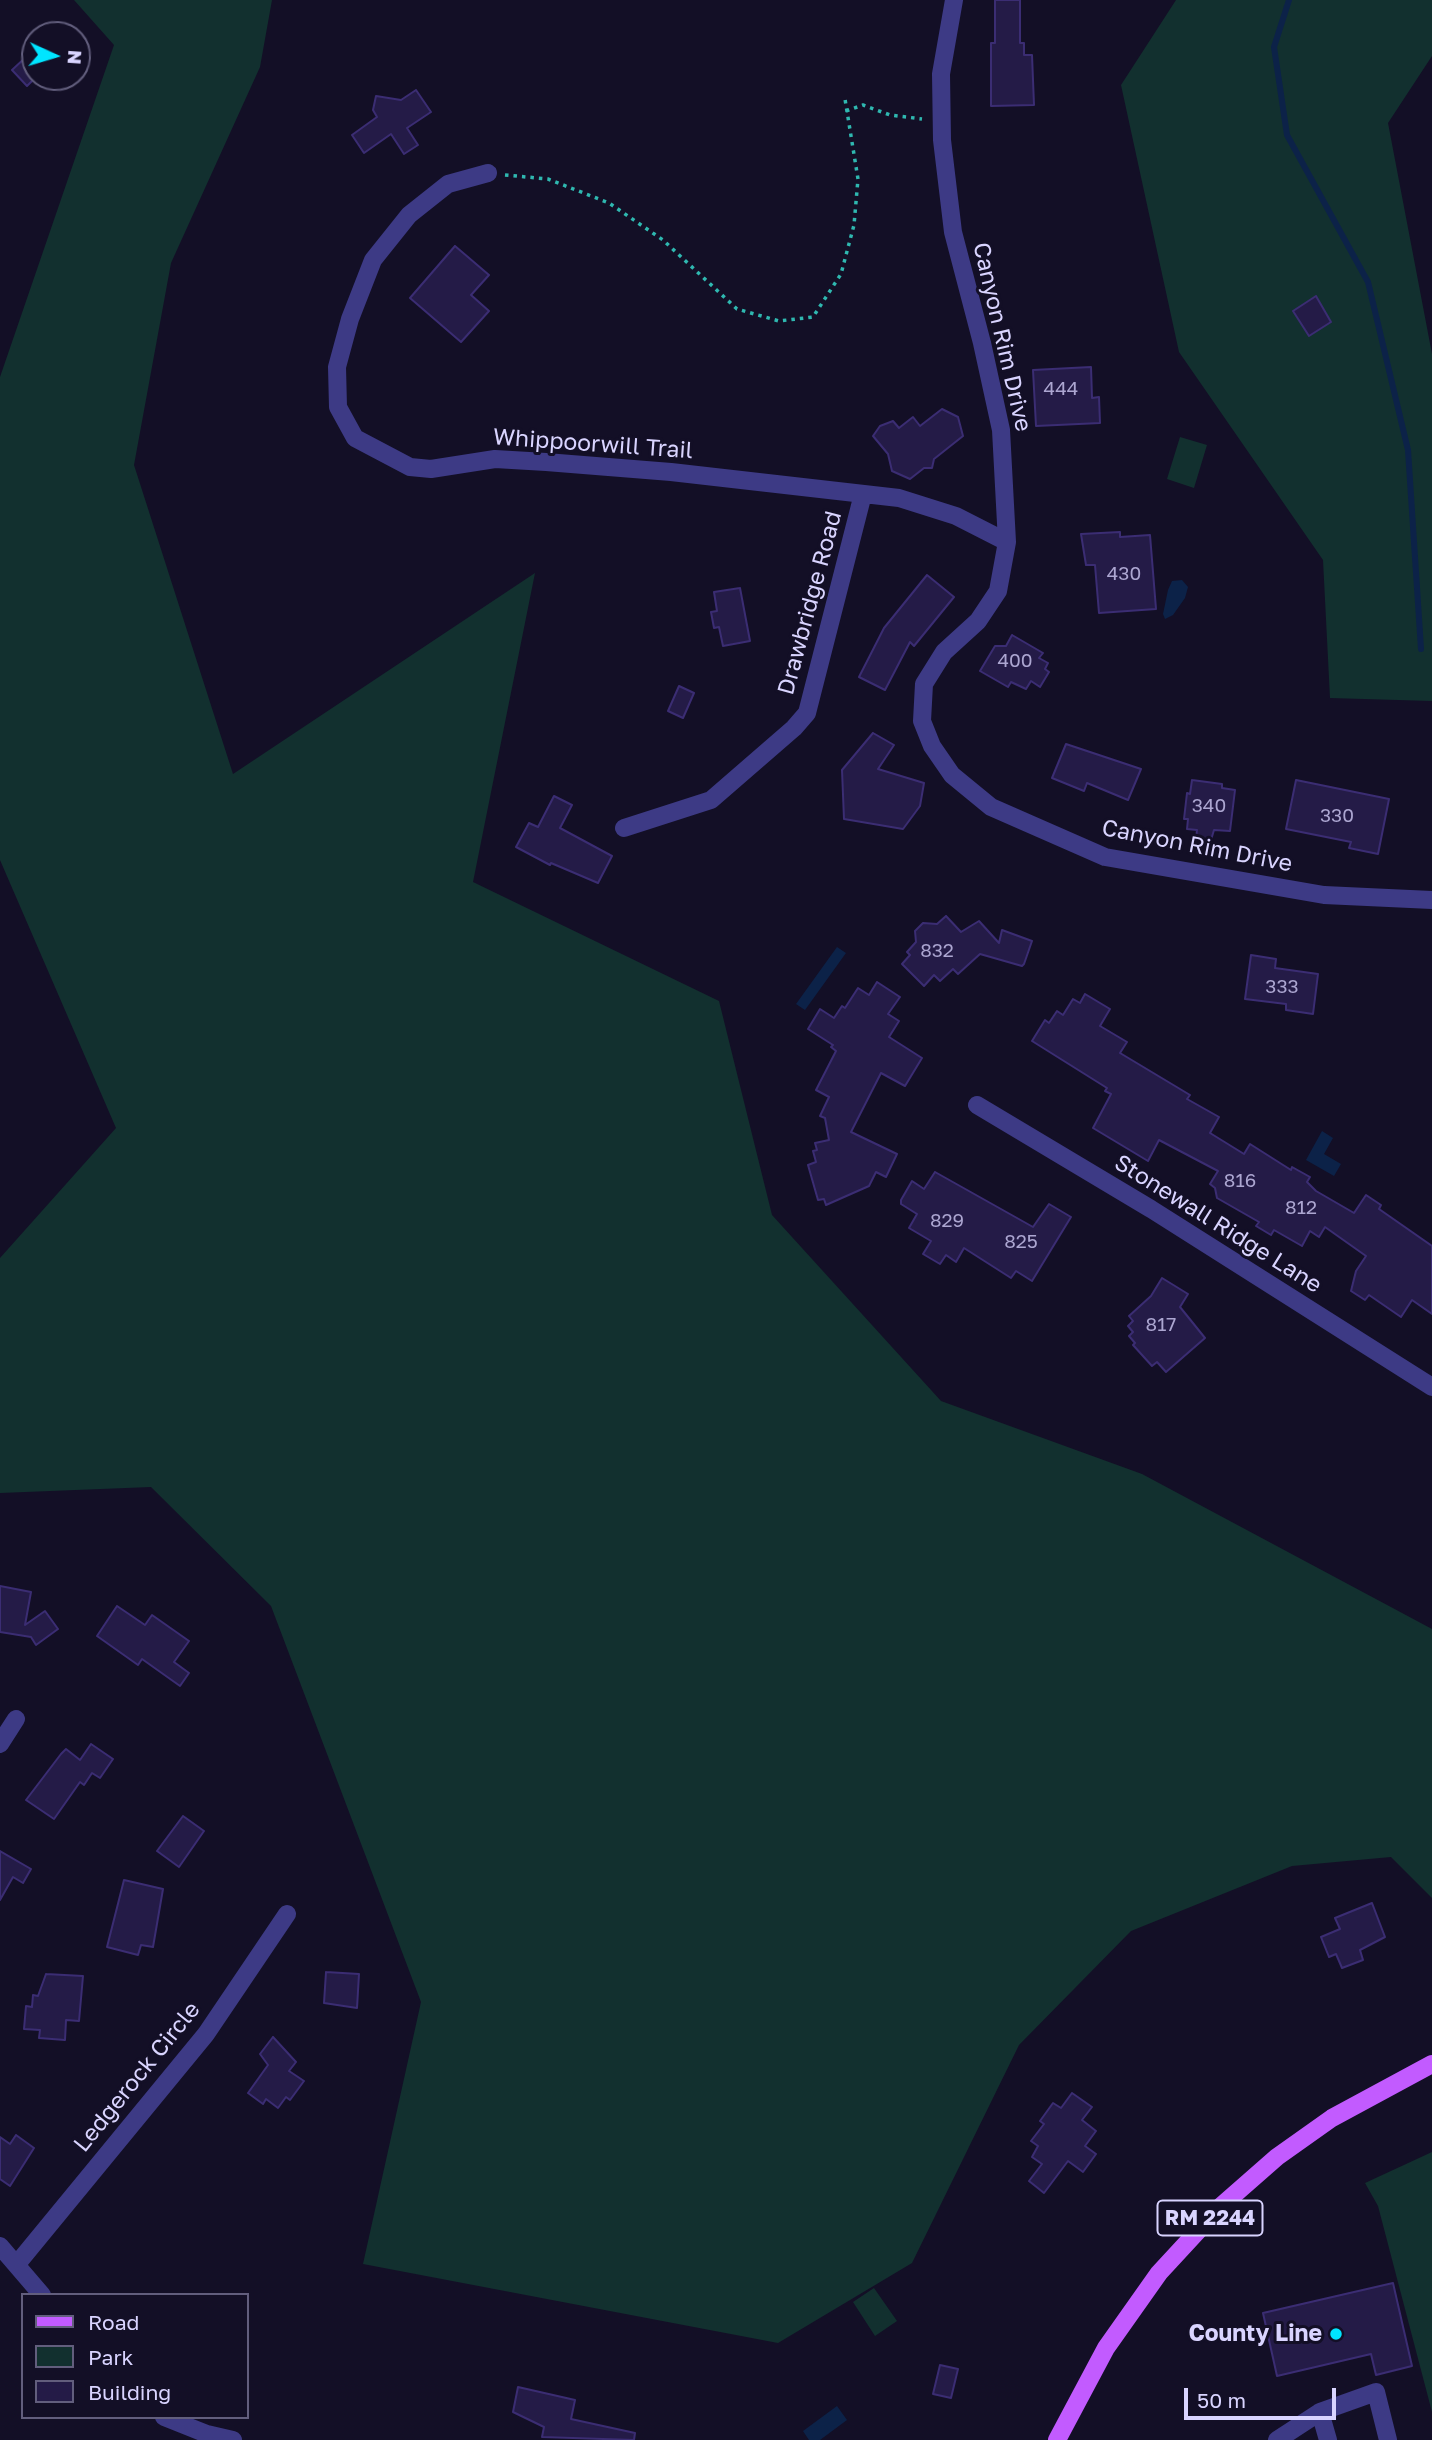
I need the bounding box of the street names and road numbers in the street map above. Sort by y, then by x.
street label: Canyon Rim Drive [967,240,1037,434]
street label: Whippoorwill Trail [492,423,694,465]
street label: Drawbridge Road [772,508,848,698]
street label: Canyon Rim Drive [1099,814,1295,878]
street label: Stonewall Ridge Lane [1109,1149,1327,1299]
street label: Ledgerock Circle [68,1996,206,2158]
road number: RM 2244 [1158,2200,1262,2236]

